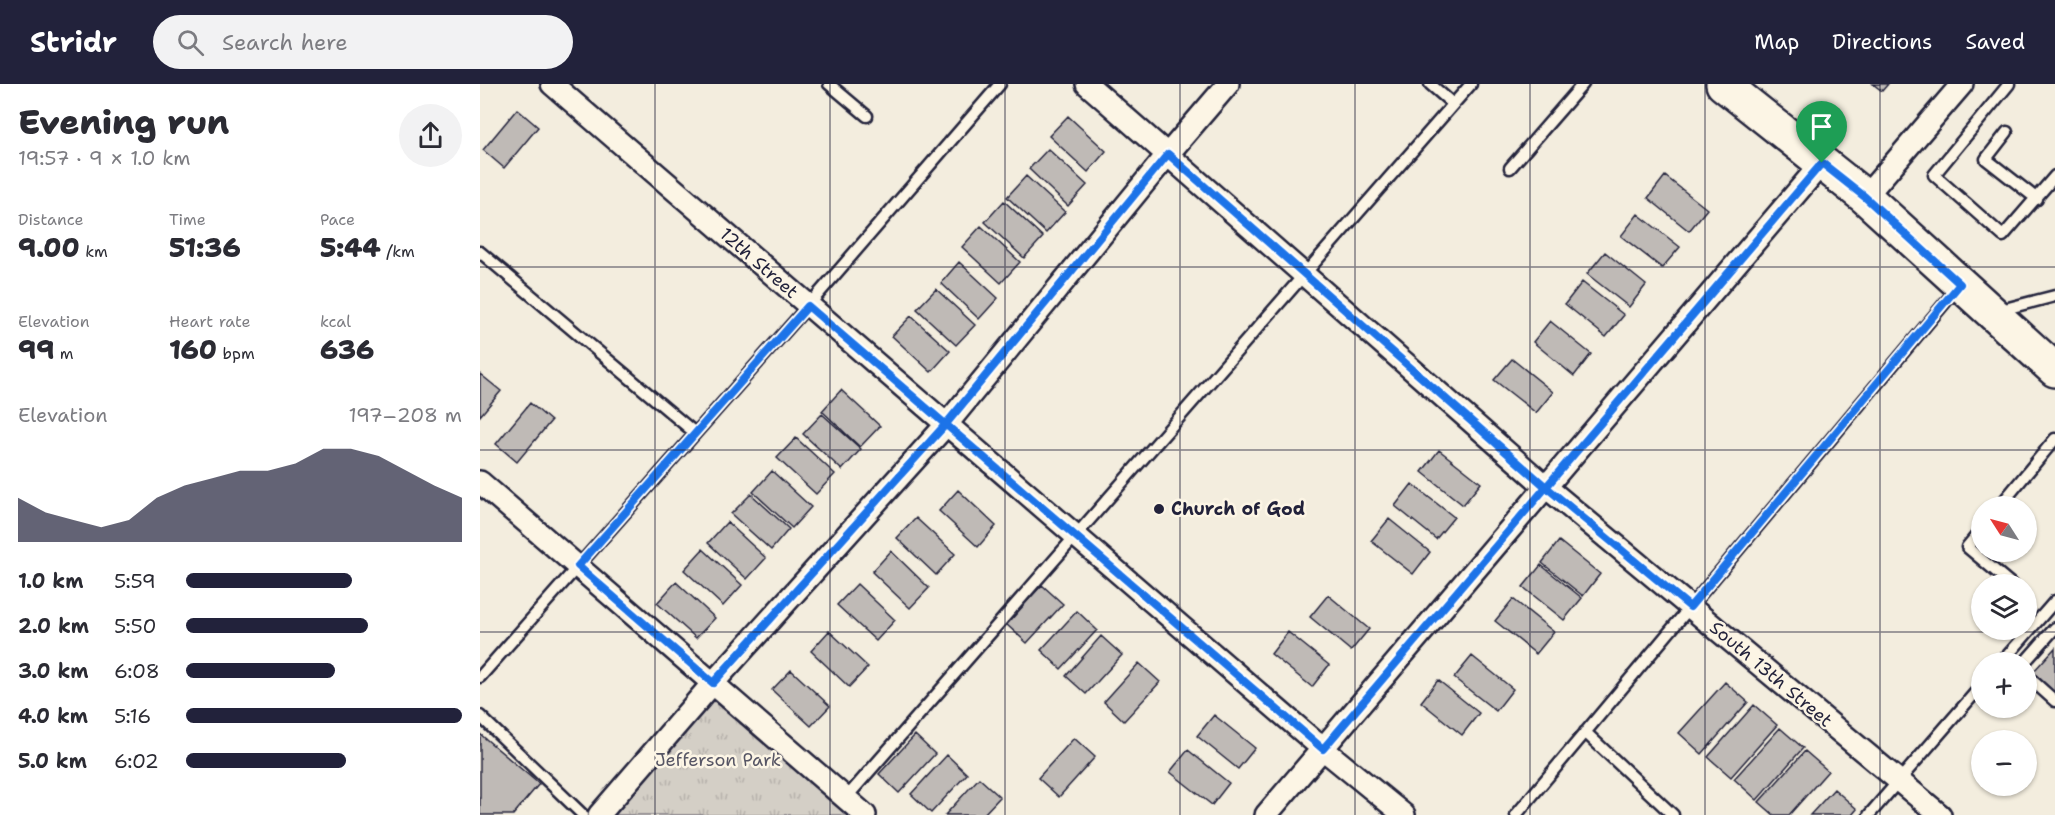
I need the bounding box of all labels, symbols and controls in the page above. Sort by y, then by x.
search box [153,15,573,69]
text: Stridr [30,23,117,61]
icon: search [174,26,207,59]
text: Search here [222,28,348,57]
text: Map [1754,28,1799,56]
text: Directions [1832,28,1932,56]
text: Saved [1965,28,2025,56]
text: Evening run [18,100,229,145]
pin [1796,101,1847,163]
button: share [399,104,462,167]
icon: arrive [1805,110,1838,143]
text: 19:57 · 9 × 1.0 km [18,145,191,171]
text: Distance [18,209,84,230]
text: Time [169,209,206,230]
text: Pace [320,209,355,230]
street label: 12th Street [715,222,803,304]
text: 9.00 [18,230,80,265]
text: 51:36 [169,230,241,265]
text: 5:44 [320,230,381,265]
text: km [80,241,108,262]
text: /km [381,241,415,262]
text: Elevation [18,311,90,332]
text: Heart rate [169,311,251,332]
text: kcal [320,311,351,332]
text: 99 [18,332,54,367]
text: 160 [169,332,217,367]
text: 636 [320,332,374,367]
text: m [54,343,74,364]
text: bpm [217,343,255,364]
text: Elevation [18,402,108,428]
text: 197–208 m [348,402,462,428]
north arrow [1971,496,2037,562]
map controls [1971,496,2037,796]
place label: Church of God [1171,497,1305,521]
marker: Church of God [1152,502,1166,516]
text: 1.0 km [18,568,83,594]
text: 5:59 [114,568,156,594]
button: layers [1971,574,2037,640]
text: 2.0 km [18,613,89,639]
text: 5:50 [114,613,157,639]
street label: South 13th Street [1705,616,1837,732]
button: + [1971,652,2037,718]
text: 3.0 km [18,658,89,684]
text: 6:08 [114,658,160,684]
text: 4.0 km [18,703,88,729]
text: 5:16 [114,703,151,729]
button: − [1971,730,2037,796]
text: 5.0 km [18,748,87,774]
text: 6:02 [114,748,159,774]
park label: Jefferson Park [655,748,781,772]

